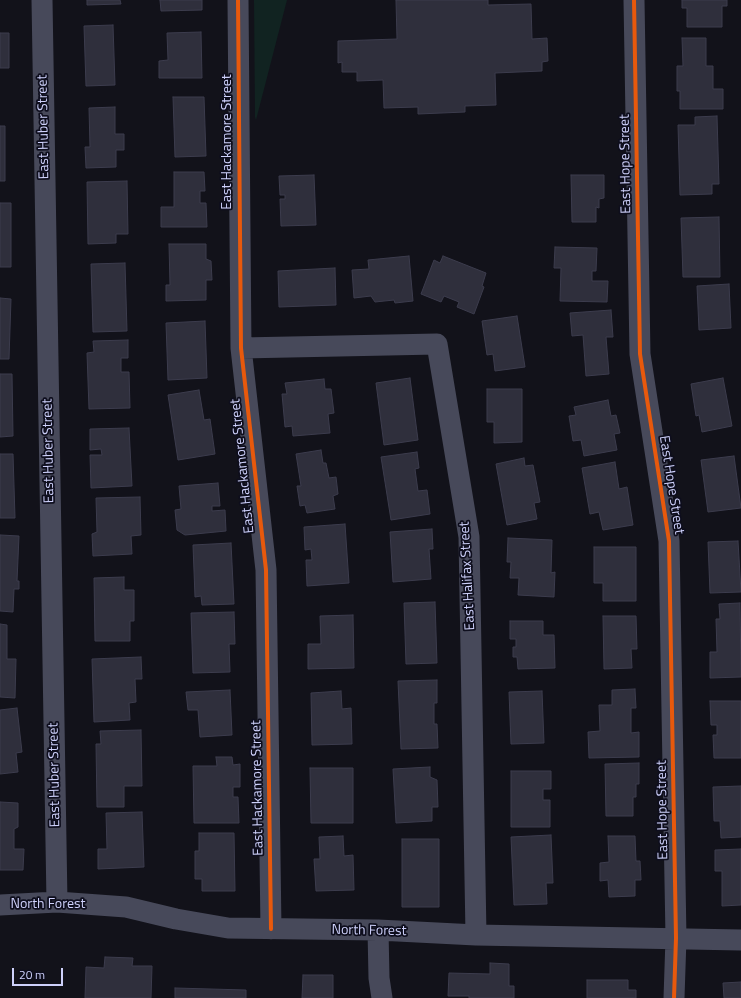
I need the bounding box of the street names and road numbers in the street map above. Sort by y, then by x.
street label: East Hackamore Street [220,74,236,210]
street label: East Huber Street [35,75,53,179]
street label: East Hope Street [617,114,635,214]
street label: East Hackamore Street [228,398,258,534]
street label: East Huber Street [40,399,58,503]
street label: East Hope Street [655,434,687,536]
street label: East Halifax Street [457,521,479,631]
street label: East Hackamore Street [248,720,268,856]
street label: East Huber Street [46,723,64,827]
street label: East Hope Street [654,760,672,860]
street label: North Forest [11,897,85,913]
street label: North Forest [331,922,407,940]

